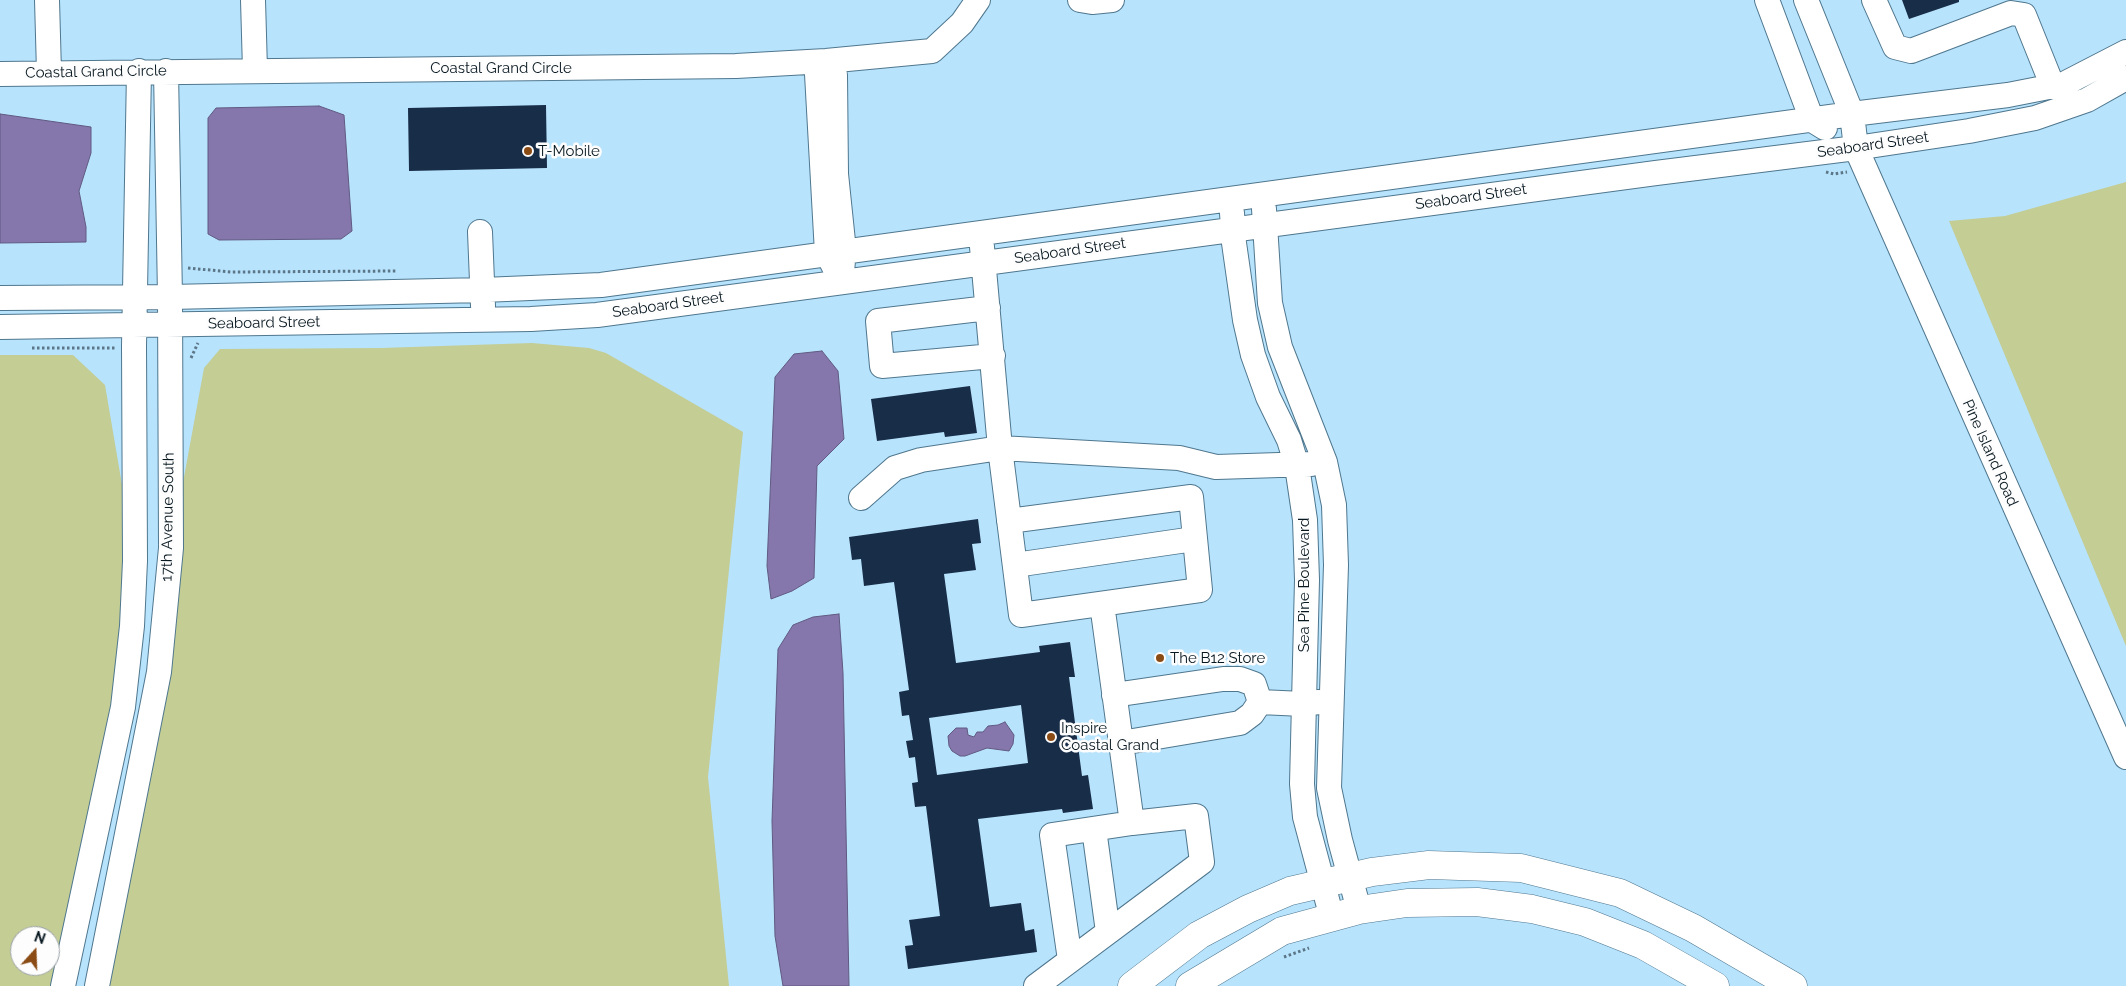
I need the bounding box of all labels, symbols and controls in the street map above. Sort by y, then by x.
street label: Coastal Grand Circle [430,59,572,77]
street label: Coastal Grand Circle [25,62,167,82]
street label: Seaboard Street [1816,128,1930,162]
place label: T-Mobile [538,142,600,160]
marker: T-Mobile [522,145,534,157]
street label: Seaboard Street [1414,180,1528,214]
street label: Seaboard Street [1013,234,1127,268]
street label: Seaboard Street [611,288,725,322]
street label: Seaboard Street [208,313,320,333]
street label: Pine Island Road [1958,397,2022,509]
street label: 17th Avenue South [158,452,178,582]
street label: Sea Pine Boulevard [1295,518,1313,652]
place label: The B12 Store [1170,649,1265,667]
marker: The B12 Store [1154,652,1166,664]
place label: Inspire Coastal Grand [1061,719,1159,754]
marker: Inspire Coastal Grand [1045,731,1057,743]
north arrow [10,926,60,976]
text: N [32,928,48,947]

